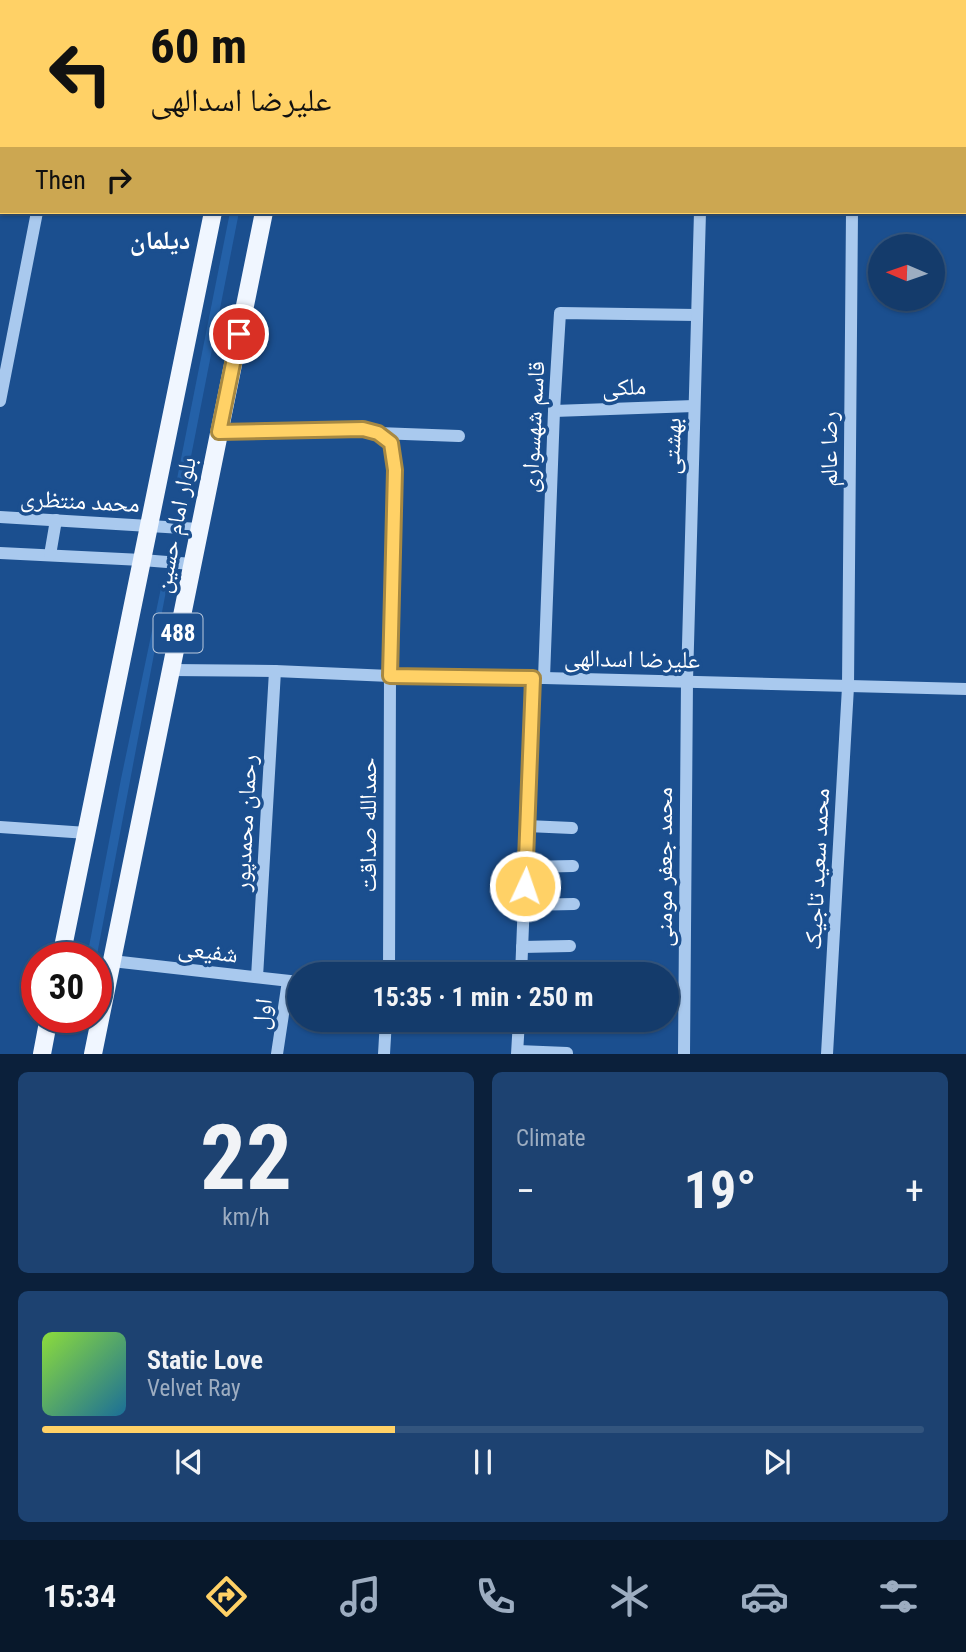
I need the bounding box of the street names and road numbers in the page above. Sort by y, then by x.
street label: قاسم شهسواری [516,360,552,494]
street label: ملکی [601,372,647,402]
street label: رضا عالم [815,411,845,487]
street label: بهشتی [657,417,687,475]
street label: بلوار امام حسین [148,455,204,596]
street label: محمد منتظری [19,484,141,518]
road number: 488 [154,614,202,652]
street label: علیرضا اسدالهی [564,644,700,674]
street label: رحمان محمدپور [227,754,263,893]
street label: حمدالله صداقت [354,757,382,893]
street label: محمد جعفر مومنی [650,787,678,947]
street label: محمد سعید تاجیک [799,787,835,951]
street label: شفیعی [176,933,240,969]
street label: اول [246,997,278,1031]

